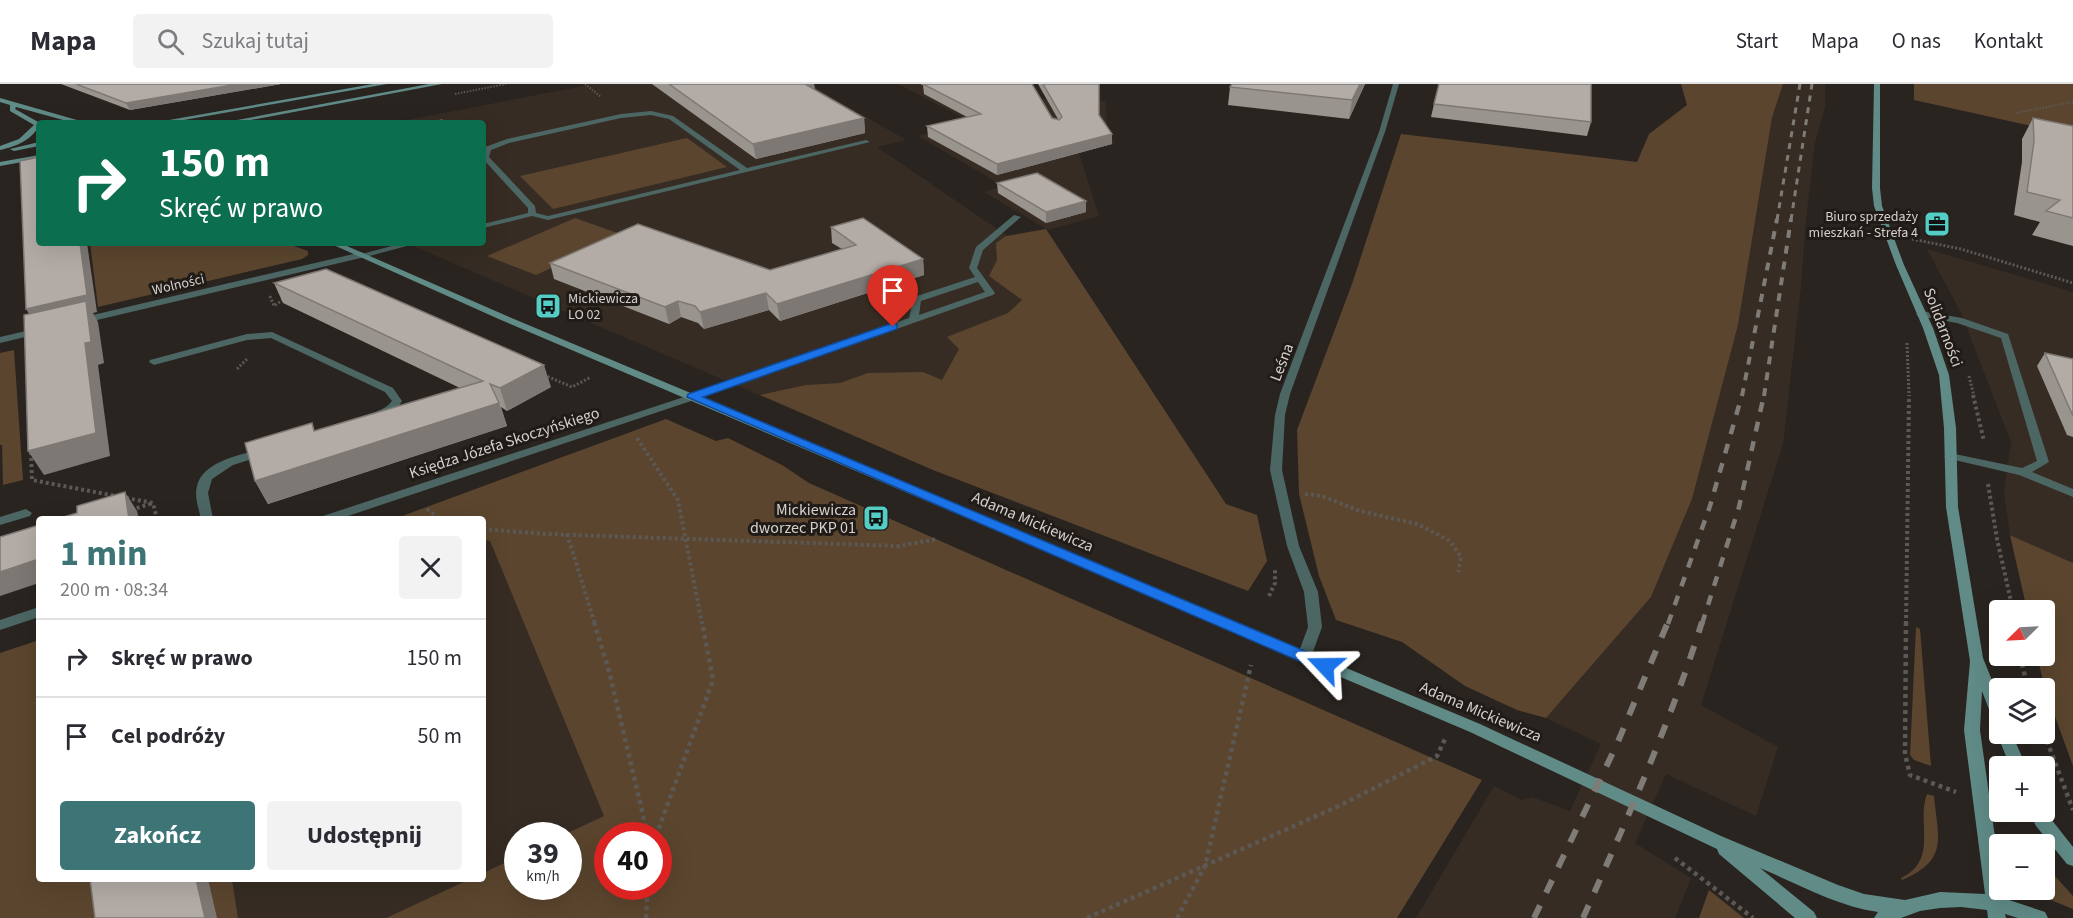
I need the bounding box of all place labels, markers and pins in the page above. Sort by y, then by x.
place label: Biuro sprzedaży mieszkań - Strefa 4 [1809,207,1918,243]
office icon: Biuro sprzedaży mieszkań - Strefa 4 [1922,209,1952,239]
pin [867,265,918,327]
place label: Mickiewicza LO 02 [568,289,638,325]
bus stop icon: Mickiewicza LO 02 [533,291,563,321]
place label: Mickiewicza dworzec PKP 01 [750,499,856,539]
bus stop icon: Mickiewicza dworzec PKP 01 [861,503,891,533]

